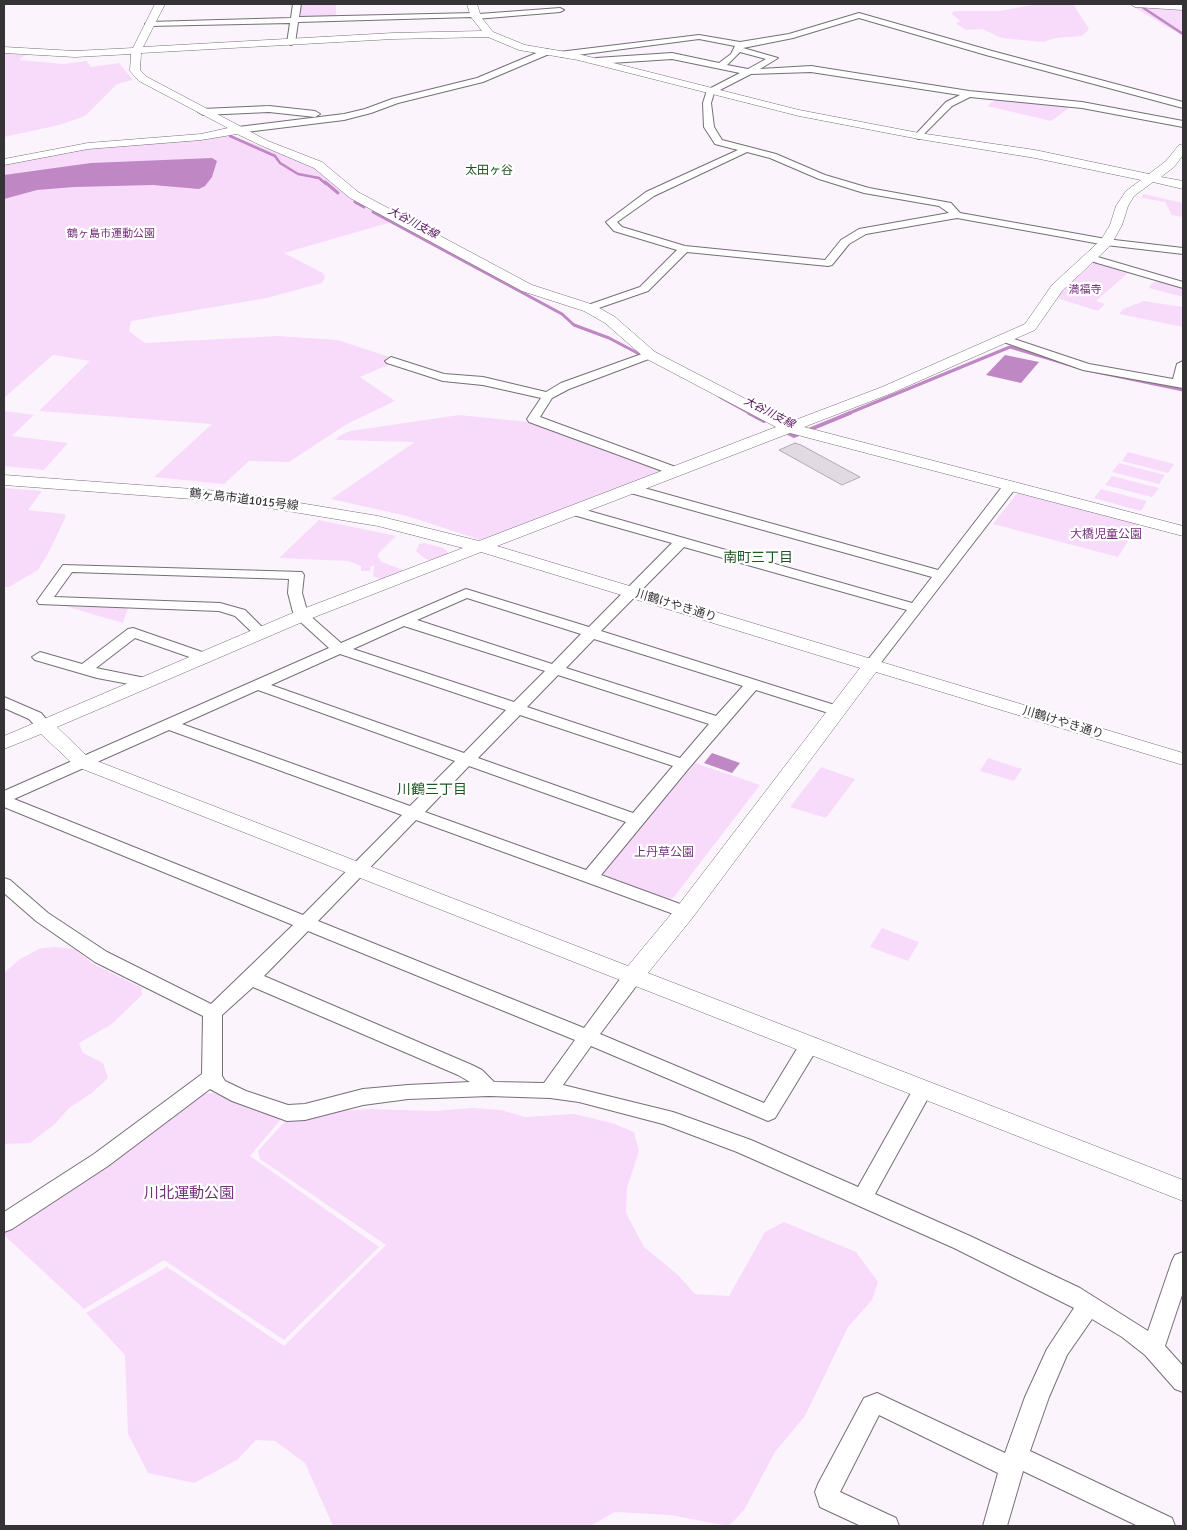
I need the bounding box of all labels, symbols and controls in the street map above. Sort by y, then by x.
district label: 太田ヶ谷 [465,164,513,178]
water label: 大谷川支線 [386,204,440,242]
park label: 鶴ヶ島市運動公園 [67,227,155,241]
park label: 満福寺 [1069,283,1101,297]
water label: 大谷川支線 [742,395,796,431]
street label: 鶴ヶ島市道1015号線 [189,486,299,514]
park label: 大橋児童公園 [1070,528,1142,542]
district label: 南町三丁目 [723,550,793,566]
street label: 川鶴けやき通り [634,587,718,625]
street label: 川鶴けやき通り [1021,704,1105,742]
district label: 川鶴三丁目 [397,782,467,798]
park label: 上丹草公園 [634,846,694,860]
park label: 川北運動公園 [144,1185,234,1203]

